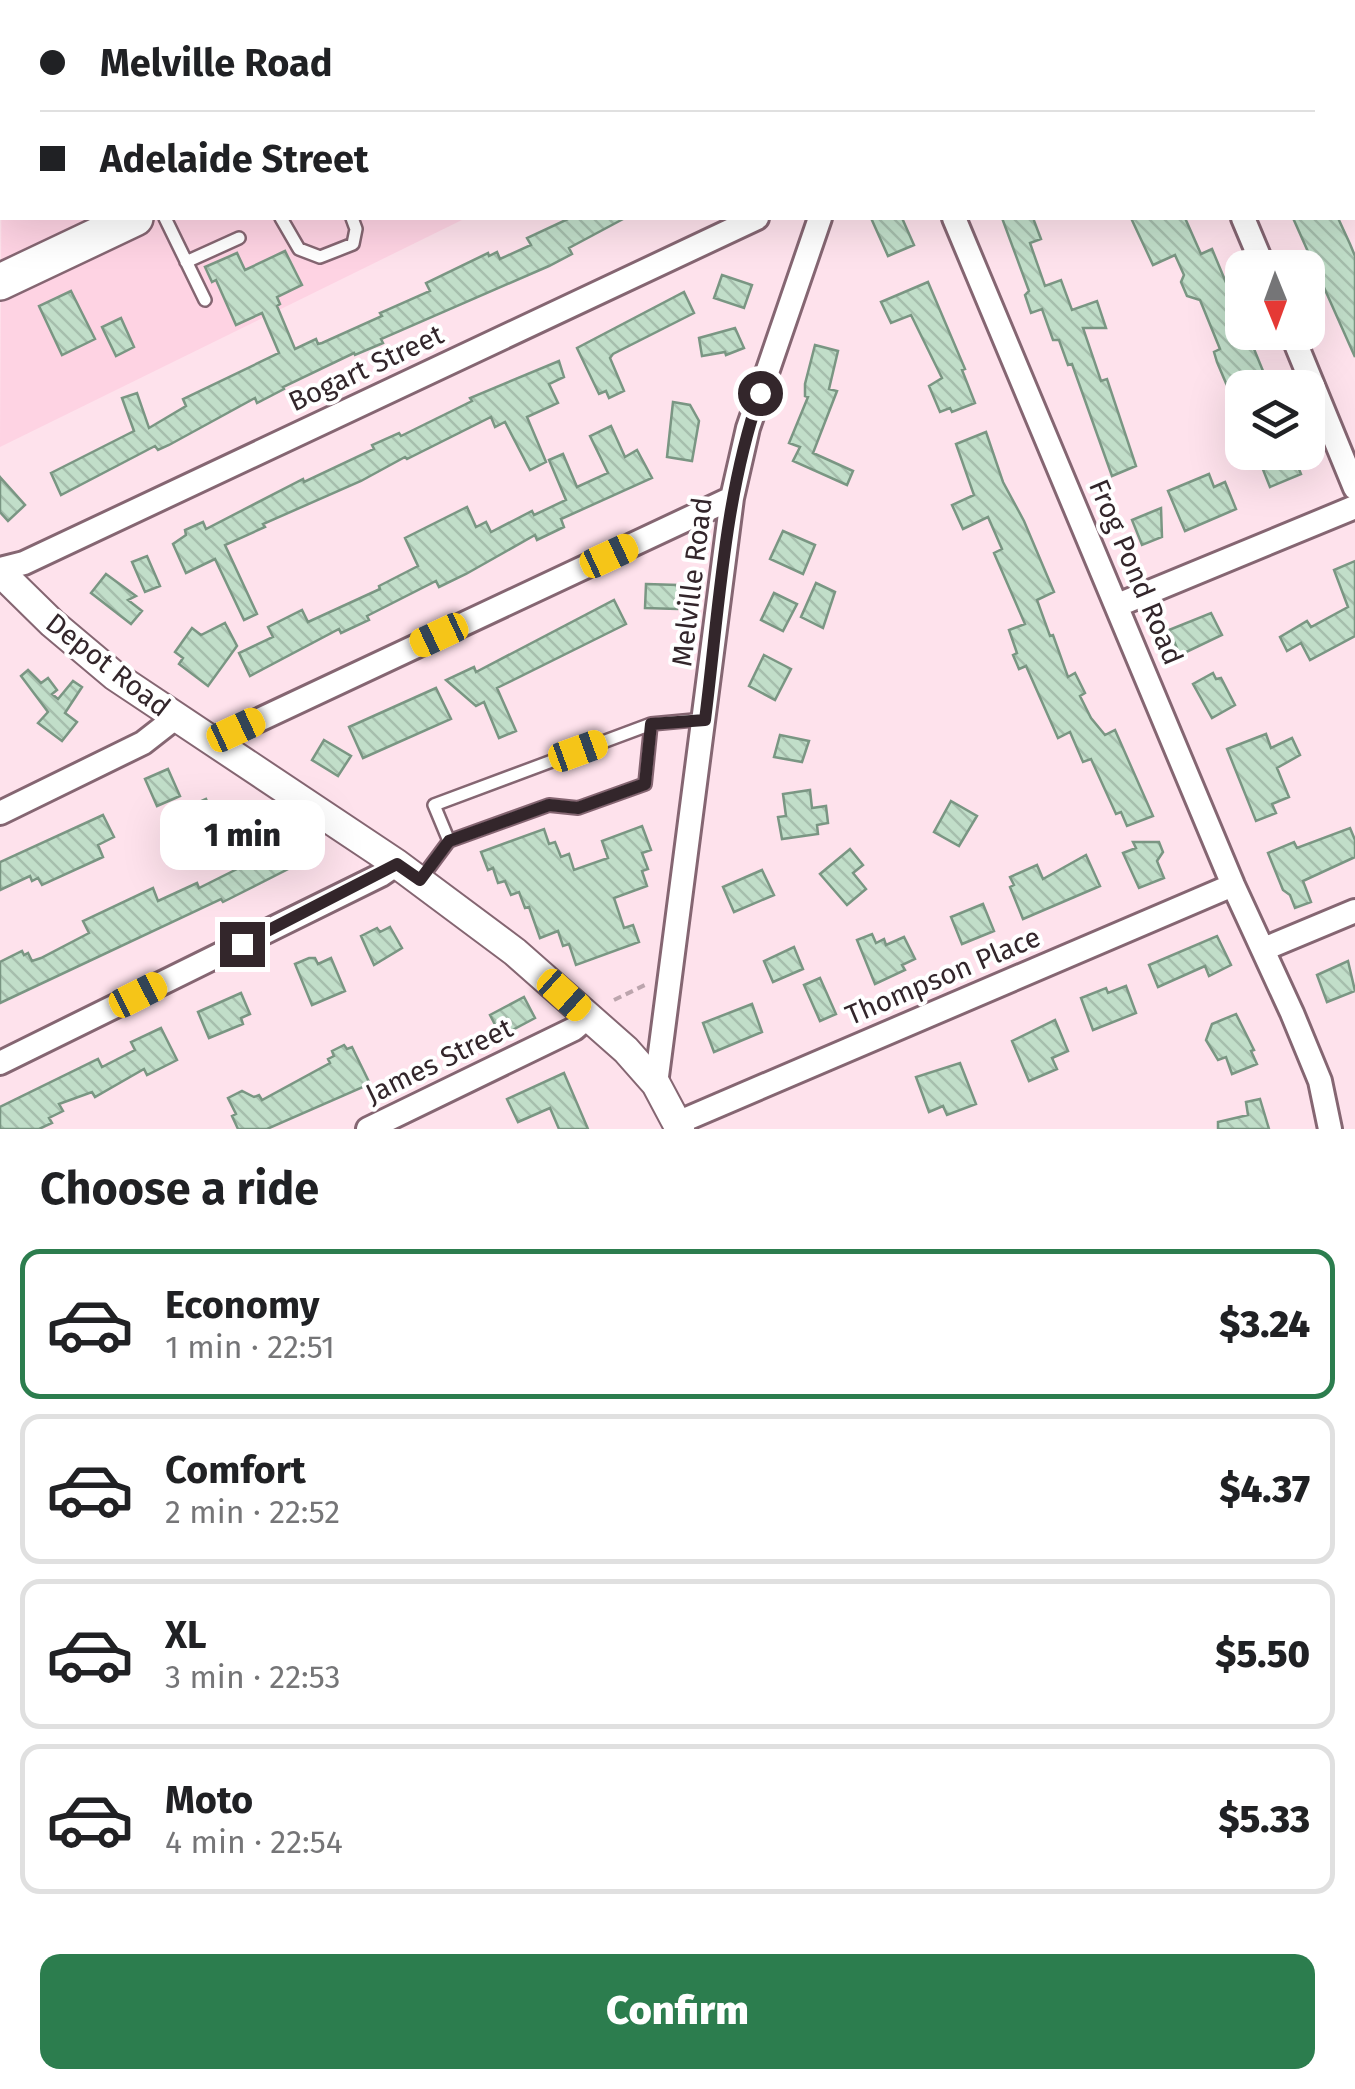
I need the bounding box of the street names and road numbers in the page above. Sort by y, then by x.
street label: Bogart Street [283,317,449,418]
street label: Frog Pond Road [1082,474,1190,670]
street label: Melville Road [665,496,719,668]
street label: Depot Road [39,606,177,724]
street label: Thompson Place [841,920,1045,1032]
street label: James Street [360,1011,519,1111]

